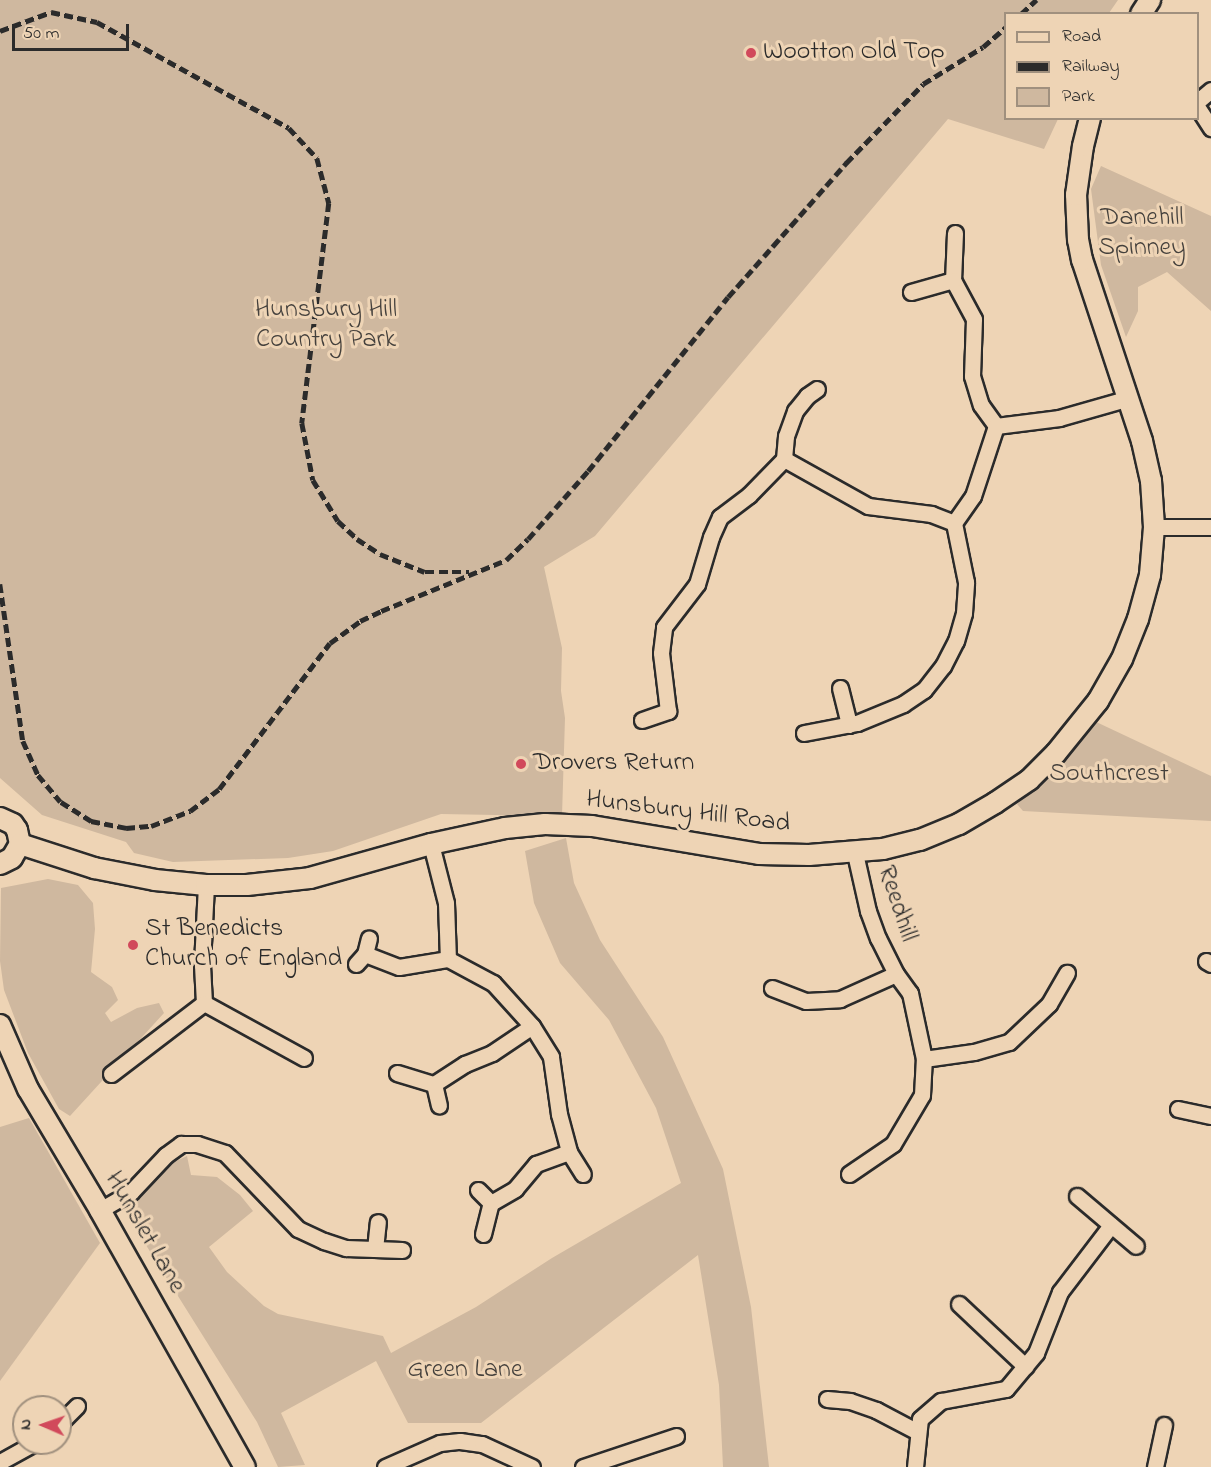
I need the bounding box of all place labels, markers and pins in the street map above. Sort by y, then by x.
place label: Wootton Old Top [763,37,945,69]
marker: Wootton Old Top [744,46,758,60]
place label: Drovers Return [533,748,694,780]
marker: Drovers Return [514,757,528,771]
place label: St Benedicts Church of England [145,914,342,976]
marker: St Benedicts Church of England [126,938,140,952]

